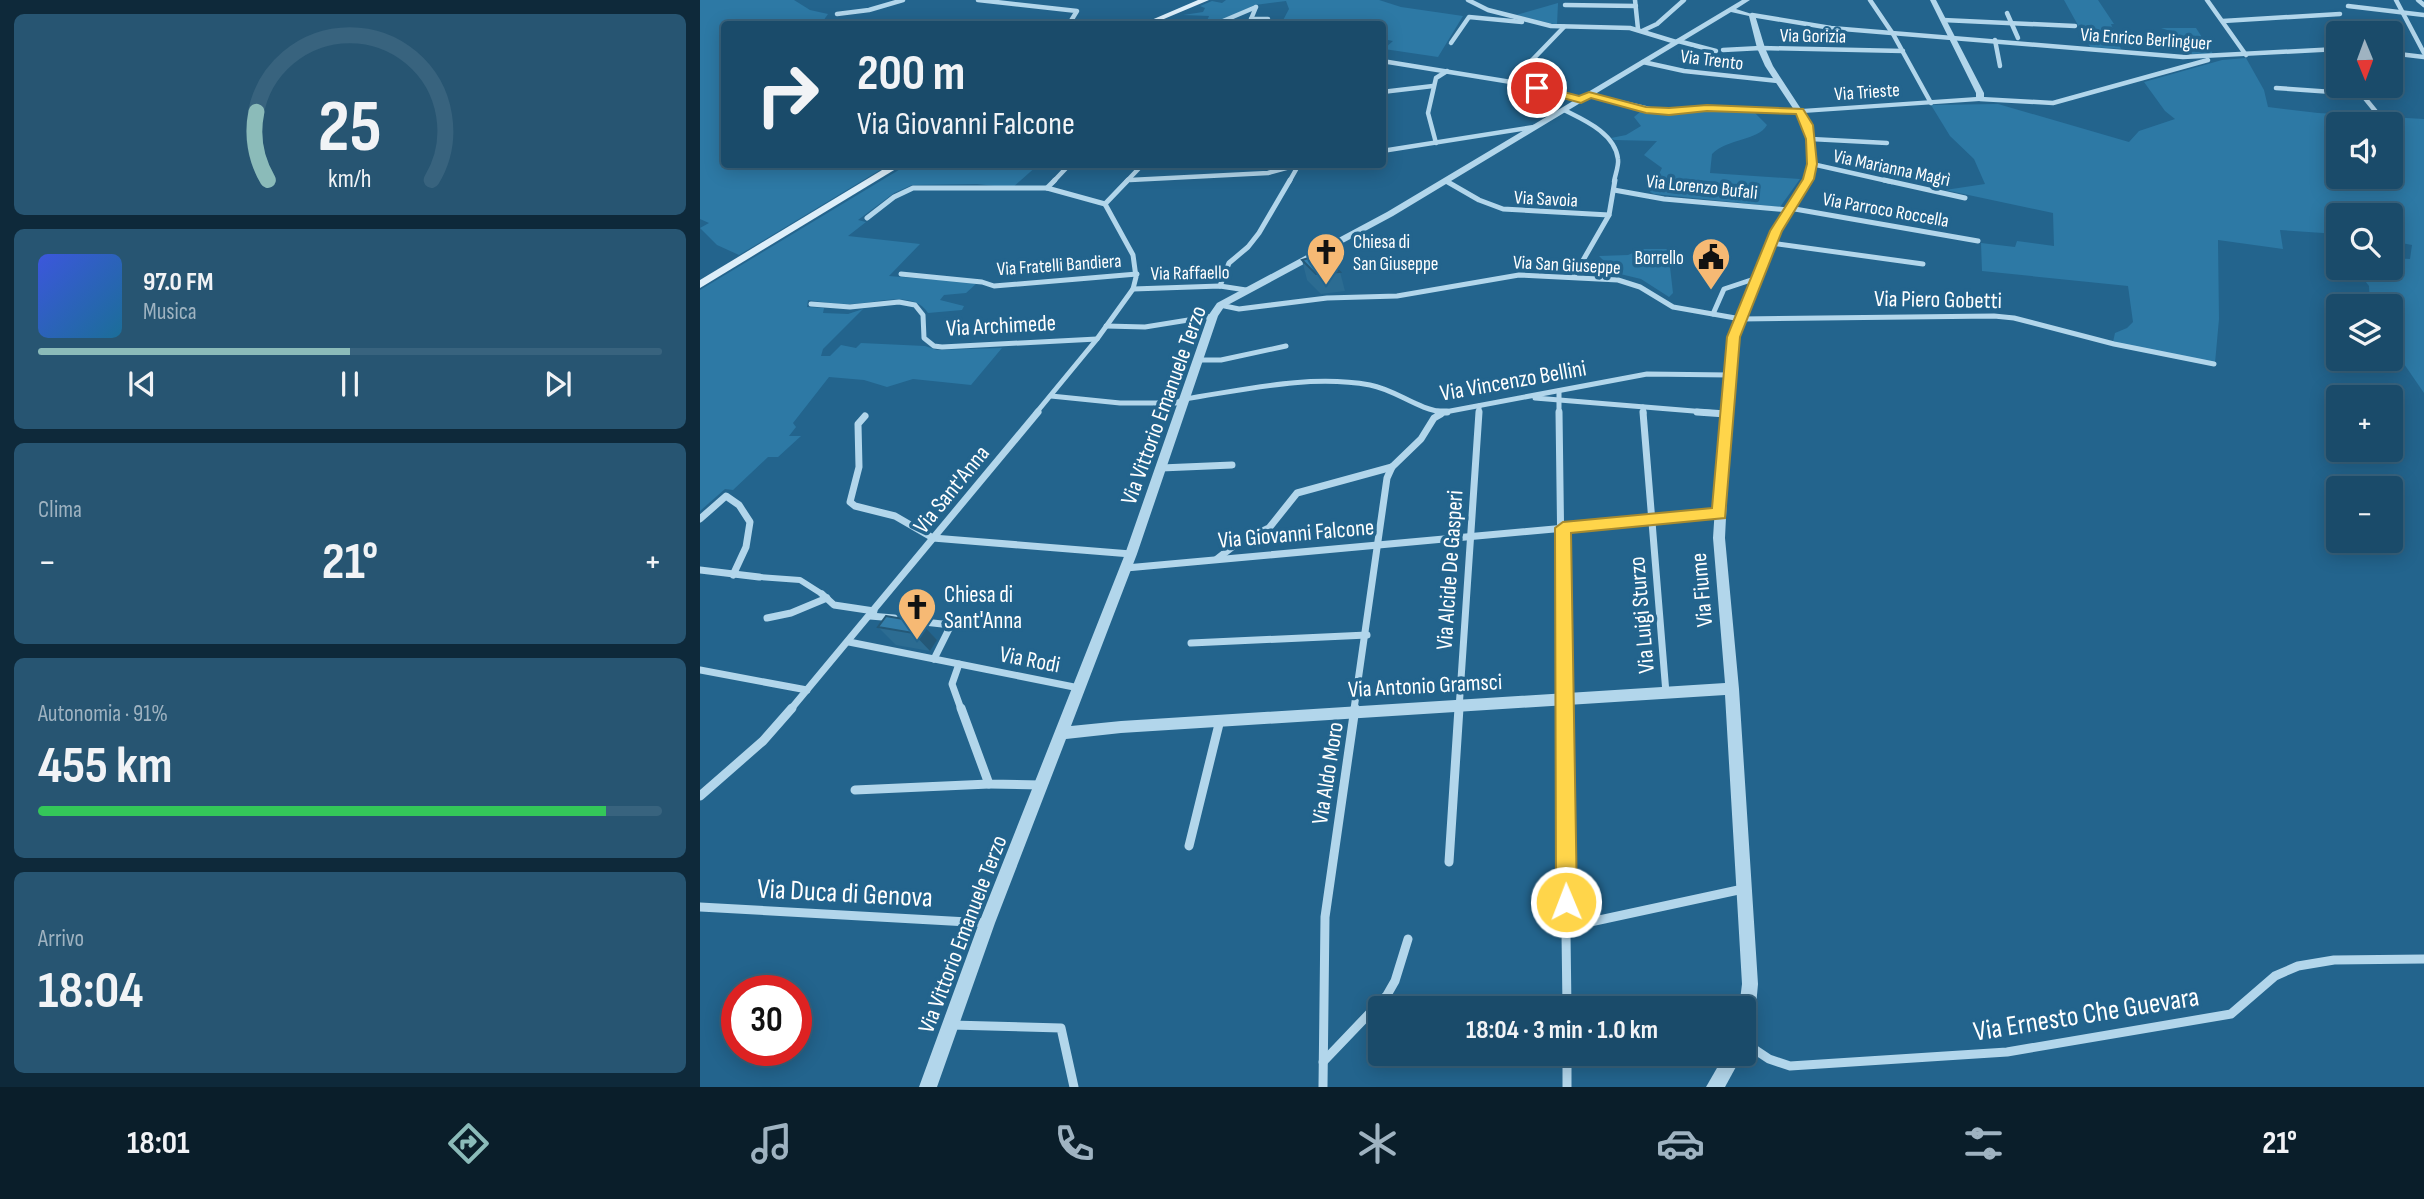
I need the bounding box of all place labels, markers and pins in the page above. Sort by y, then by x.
pin [1507,58,1567,118]
church icon: Chiesa di San Giuseppe [1305,231,1347,286]
place label: Chiesa di San Giuseppe [1353,231,1438,276]
public building icon: Borrello [1690,236,1732,291]
place label: Borrello [1634,247,1684,270]
place label: Chiesa di Sant'Anna [944,581,1022,635]
church icon: Chiesa di Sant'Anna [896,586,938,641]

